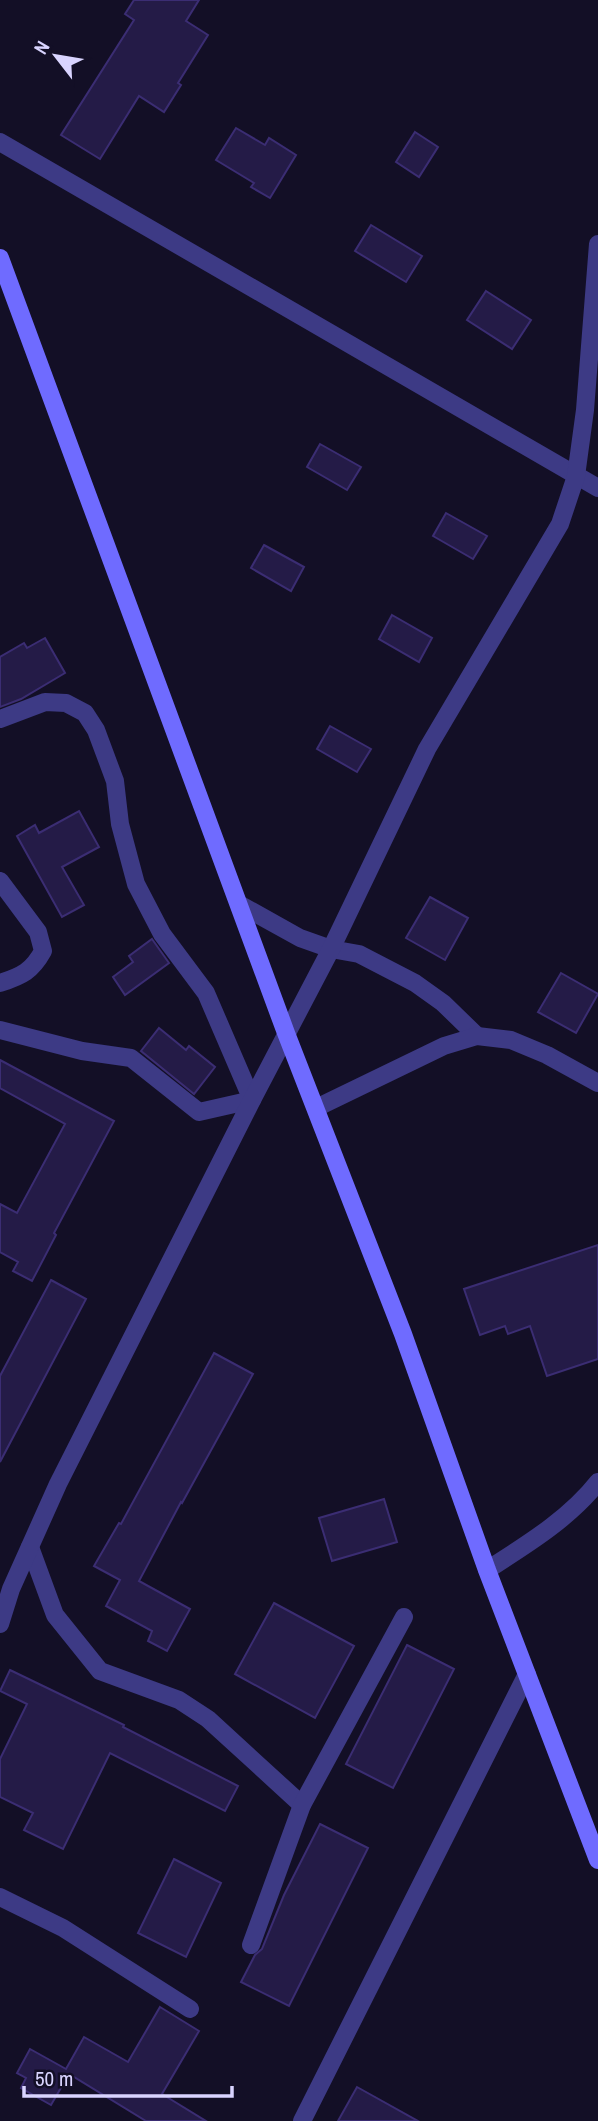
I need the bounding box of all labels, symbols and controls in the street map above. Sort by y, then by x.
north arrow [21,21,91,91]
text: N [27,36,55,59]
scale bar [24,2054,233,2098]
text: 50 m [35,2064,73,2093]

